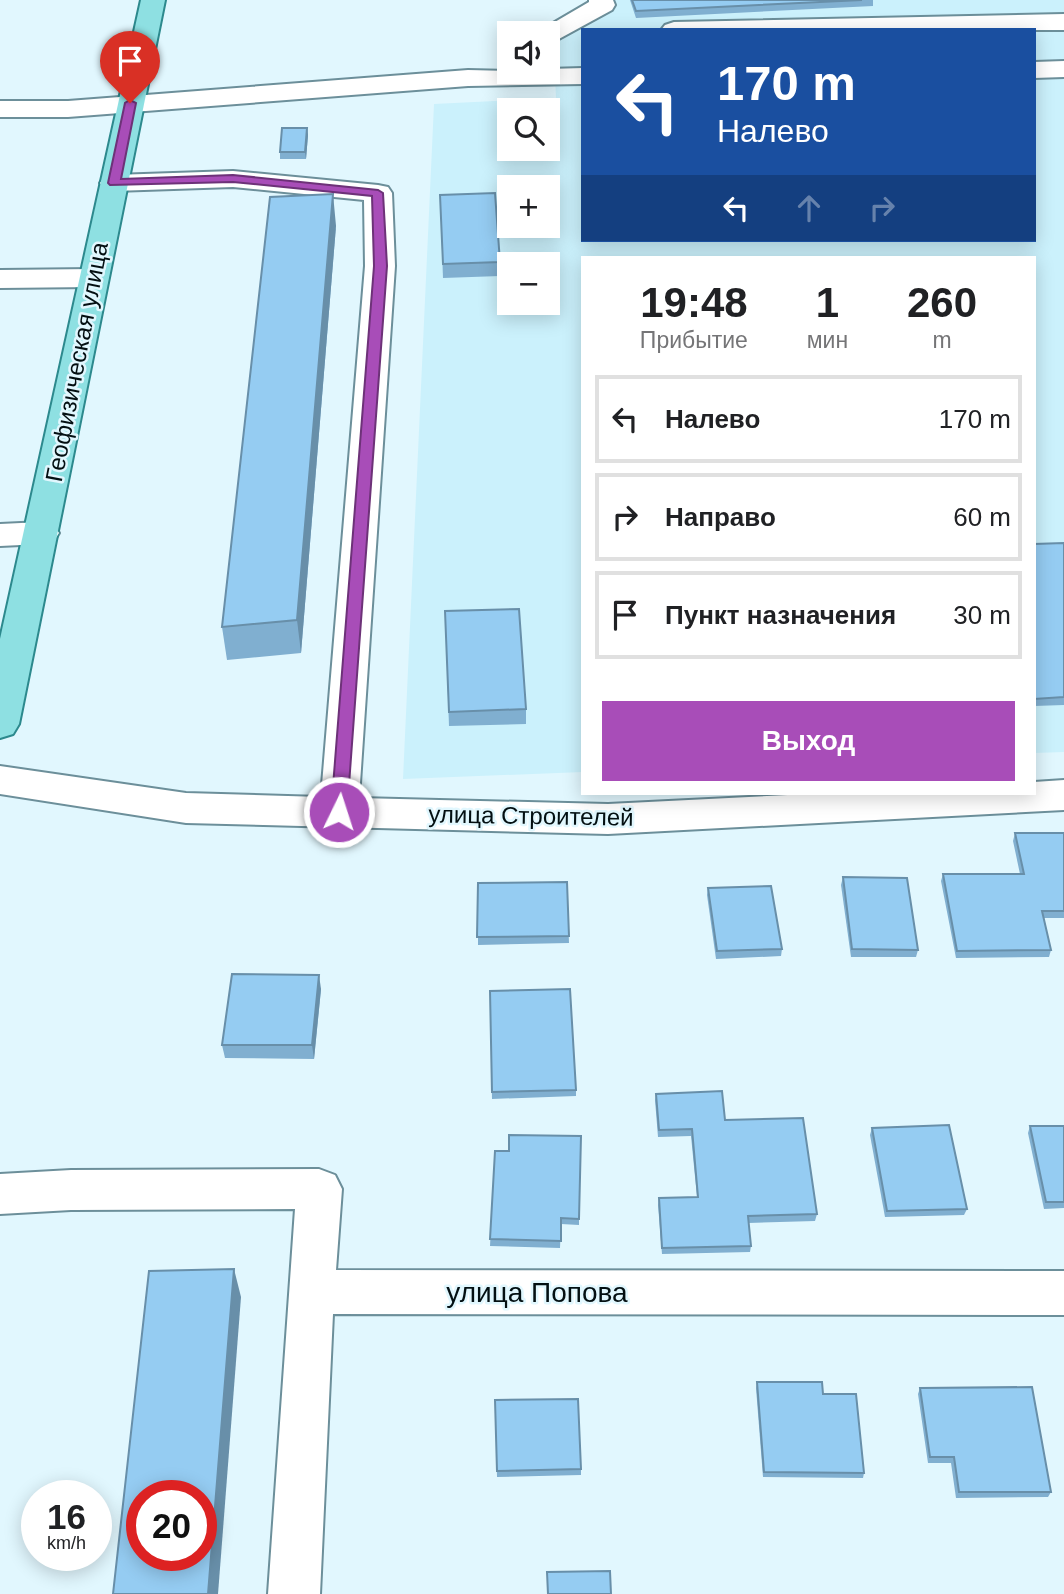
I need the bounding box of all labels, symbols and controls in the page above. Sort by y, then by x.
map controls [497,21,560,315]
button: sound [497,21,560,84]
pin [100,31,160,103]
icon: arrive [111,42,149,80]
icon: left [602,56,693,147]
text: 170 m [717,56,856,110]
button: search [497,98,560,161]
text: Налево [717,113,829,149]
button: + [497,175,560,238]
icon: left [717,189,755,227]
icon: ahead [790,189,828,227]
icon: right [863,189,901,227]
street label: Геофизическая улица [40,239,113,484]
button: − [497,252,560,315]
text: 19:48 [640,279,748,326]
text: 1 [816,279,839,326]
text: 260 [907,279,977,326]
text: Прибытие [640,327,748,353]
text: мин [807,327,848,353]
text: m [932,327,952,353]
icon: left [606,400,644,438]
text: Налево [665,404,760,434]
text: 170 m [939,404,1011,434]
icon: right [606,498,644,536]
text: Направо [665,502,776,532]
text: 60 m [953,502,1011,532]
icon: arrive [606,596,644,634]
text: Пункт назначения [665,600,896,630]
text: 30 m [953,600,1011,630]
button: Выход [602,701,1015,781]
position arrow [302,775,376,849]
street label: улица Строителей [428,800,634,831]
street label: улица Попова [446,1277,628,1308]
speed limit sign: 20 [126,1480,217,1571]
text: 16 [47,1497,86,1536]
text: km/h [47,1533,86,1553]

